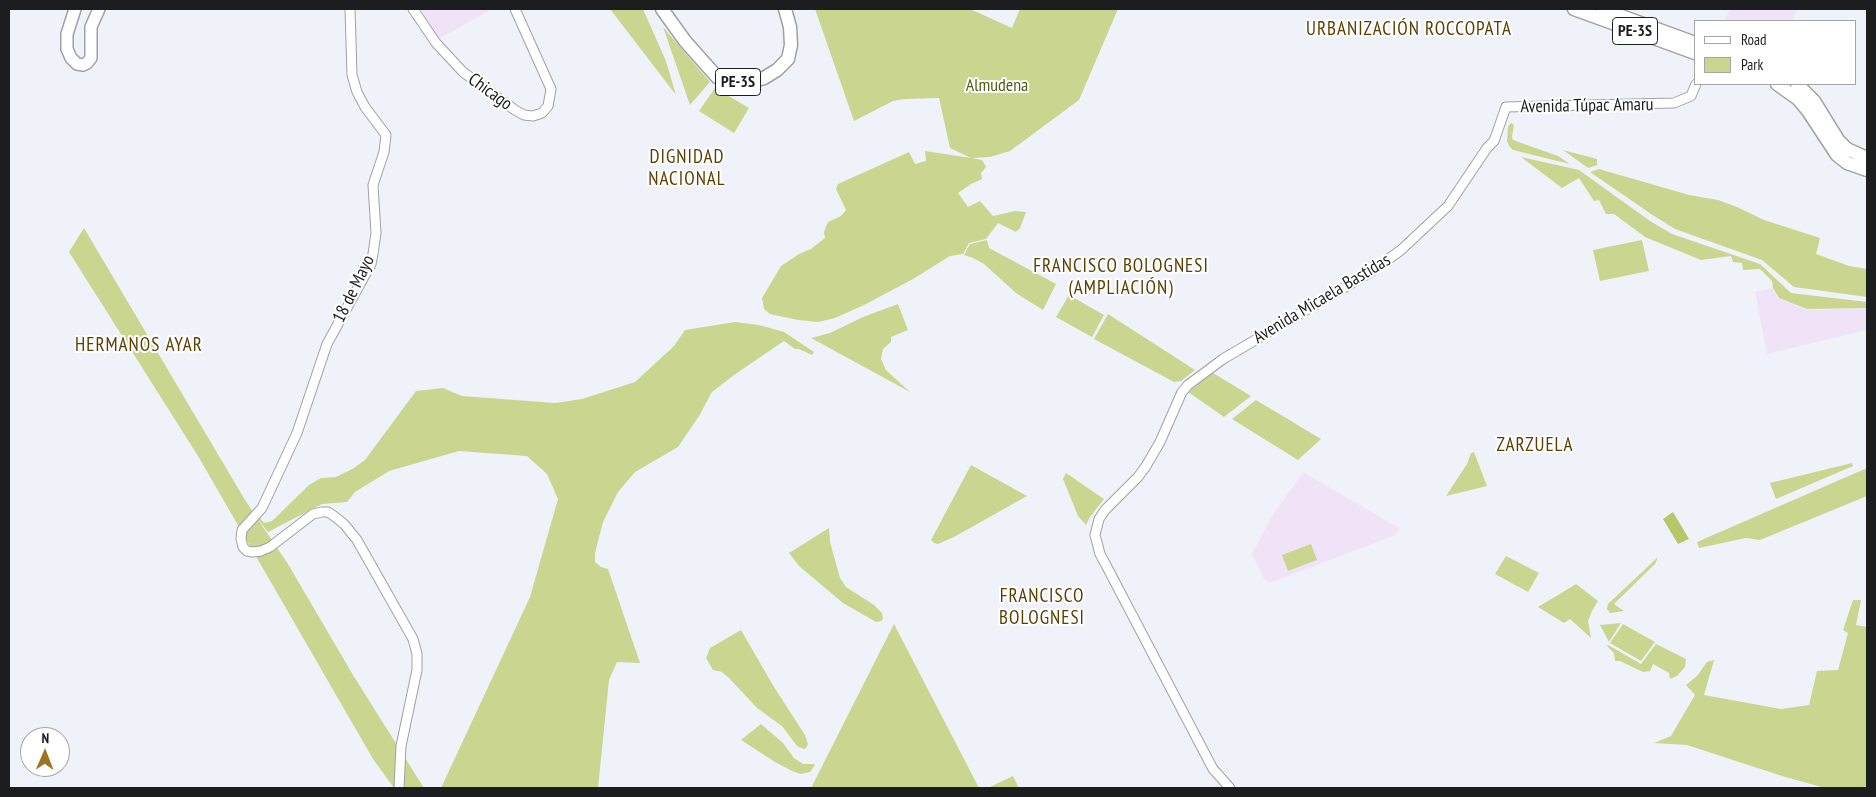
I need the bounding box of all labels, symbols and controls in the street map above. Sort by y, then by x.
road number: PE-3S [1612,18,1658,44]
district label: URBANIZACIÓN ROCCOPATA [1303,19,1515,41]
legend [1694,20,1856,85]
text: Road [1741,30,1767,49]
text: Park [1741,55,1763,74]
road number: PE-3S [716,68,760,95]
street label: Chicago [464,69,516,115]
park label: Almudena [966,75,1028,97]
street label: Avenida Túpac Amaru [1520,94,1654,118]
district label: DIGNIDAD NACIONAL [647,147,727,191]
street label: Avenida Micaela Bastidas [1249,249,1395,349]
street label: 18 de Mayo [328,252,380,326]
district label: FRANCISCO BOLOGNESI (AMPLIACIÓN) [1031,256,1211,300]
district label: HERMANOS AYAR [73,335,205,357]
district label: ZARZUELA [1495,435,1575,457]
district label: FRANCISCO BOLOGNESI [998,586,1086,630]
north arrow [20,727,70,777]
text: N [41,729,49,747]

